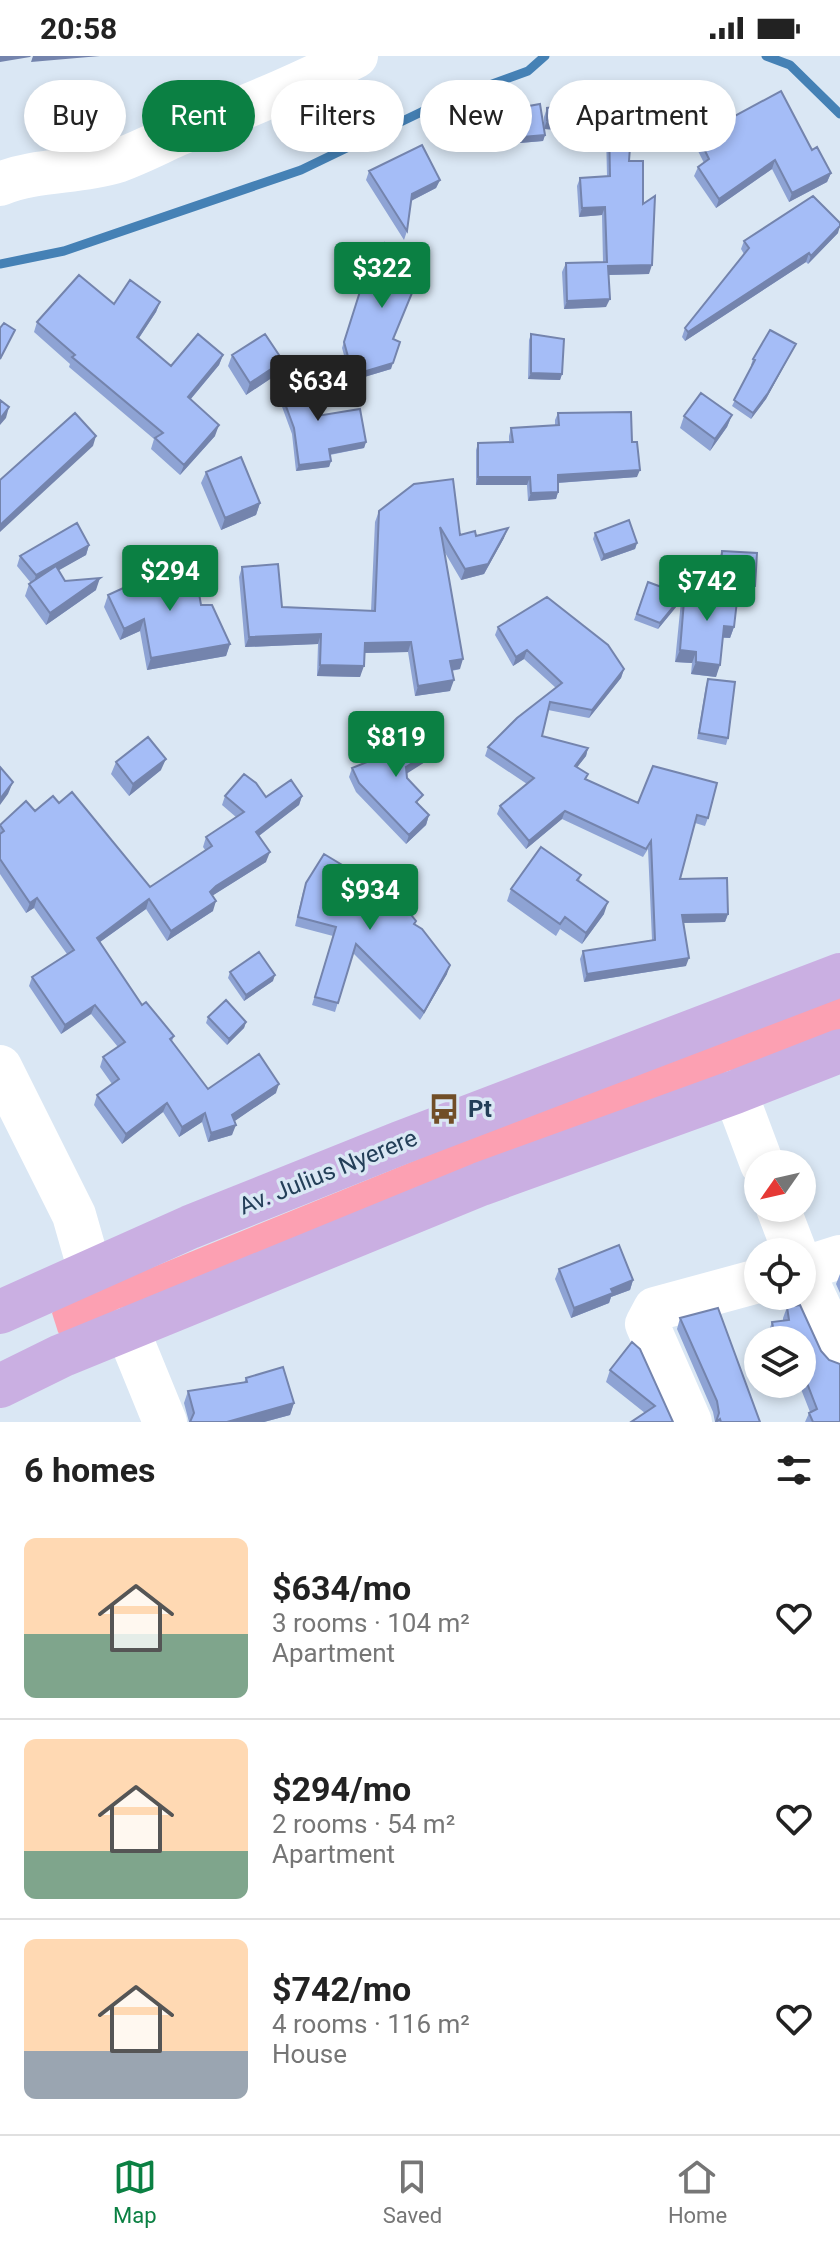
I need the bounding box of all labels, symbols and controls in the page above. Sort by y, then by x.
text: 20:58 [40,11,117,46]
chip: Buy [24,80,126,152]
chip: Rent [142,80,255,152]
chip: Filters [271,80,404,152]
chip: New [420,80,532,152]
chip: Apartment [548,80,736,152]
pin: $322 [335,242,429,310]
text: $322 [352,253,412,283]
pin: $634 [271,355,365,423]
text: $634 [288,366,348,396]
pin: $294 [123,545,217,613]
pin: $742 [660,555,754,623]
text: $294 [140,556,200,586]
text: $742 [677,566,737,596]
pin: $819 [349,711,443,779]
text: $819 [366,722,426,752]
pin: $934 [323,864,417,932]
text: $934 [340,875,400,905]
bus stop icon: Pt [427,1092,461,1126]
place label: Pt [468,1095,492,1123]
street label: Av. Julius Nyerere [235,1123,421,1221]
north arrow [744,1150,816,1222]
map controls [744,1150,816,1398]
button: locate [744,1238,816,1310]
button: layers [744,1326,816,1398]
icon: filters [772,1448,816,1492]
text: 6 homes [24,1450,155,1490]
text: $634/mo [272,1568,411,1608]
icon: home [88,1570,184,1666]
icon: heart [772,1596,816,1640]
text: 3 rooms · 104 m² [272,1608,470,1638]
text: Apartment [272,1638,395,1668]
text: $294/mo [272,1769,411,1809]
icon: home [88,1771,184,1867]
icon: heart [772,1797,816,1841]
text: 2 rooms · 54 m² [272,1809,455,1839]
text: Apartment [272,1839,395,1869]
text: $742/mo [272,1969,411,2009]
icon: home [88,1971,184,2067]
icon: heart [772,1997,816,2041]
text: 4 rooms · 116 m² [272,2009,470,2039]
text: House [272,2039,347,2069]
tab: Map [113,2155,157,2228]
tab: Saved [383,2155,442,2228]
tab: Home [668,2155,727,2228]

